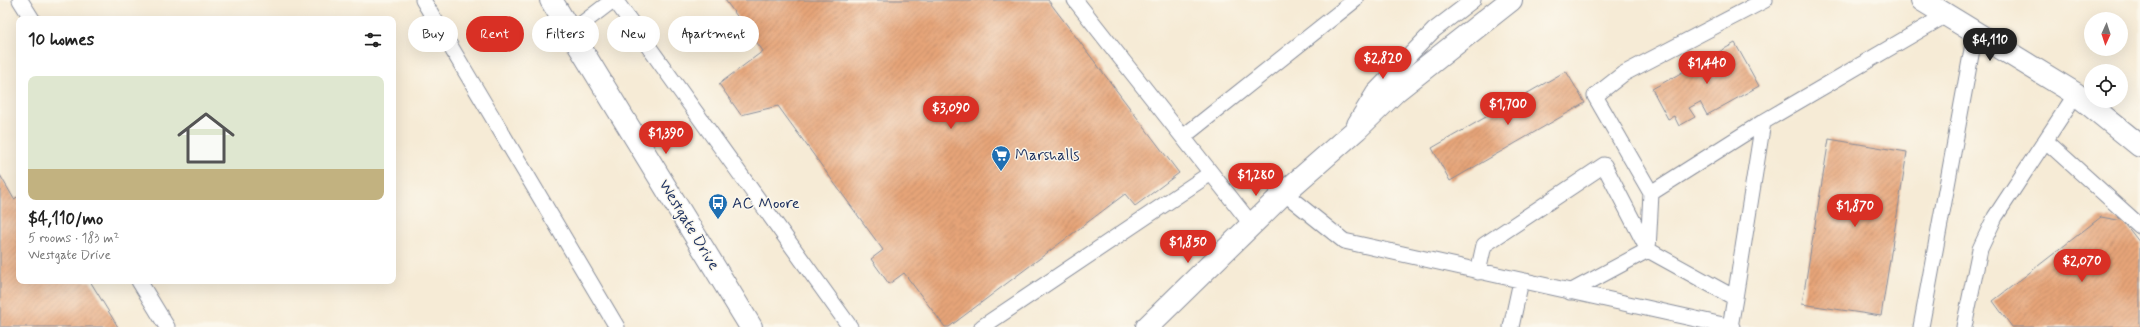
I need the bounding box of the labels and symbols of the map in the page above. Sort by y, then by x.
north arrow [2084,12,2128,56]
pin: $4,110 [1957,28,2023,62]
pin: $2,820 [1350,46,1416,80]
pin: $1,440 [1674,51,1740,85]
pin: $1,700 [1475,92,1541,126]
pin: $3,090 [918,96,984,130]
pin: $1,390 [633,121,699,155]
supermarket icon: Marshalls [990,144,1012,172]
place label: Marshalls [1015,145,1080,166]
pin: $1,280 [1223,163,1289,197]
street label: Westgate Drive [654,176,724,274]
bus stop icon: AC Moore [707,192,729,220]
place label: AC Moore [732,193,800,214]
pin: $1,870 [1822,194,1888,228]
pin: $1,850 [1155,230,1221,264]
pin: $2,070 [2049,249,2115,283]

